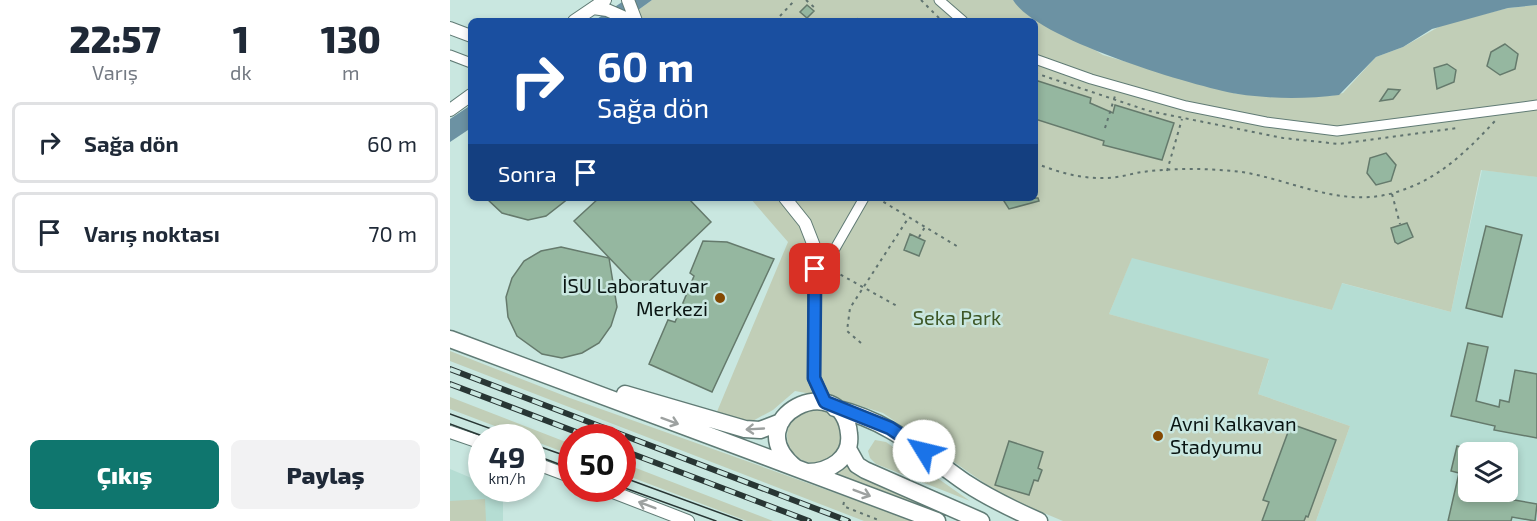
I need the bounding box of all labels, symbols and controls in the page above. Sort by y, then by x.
text: 22:57 [69,17,161,60]
text: 1 [233,17,249,60]
text: 130 [321,17,381,60]
text: 60 m [597,40,694,90]
icon: right [498,42,576,120]
text: Varış [92,60,138,84]
text: dk [230,60,252,84]
text: m [342,60,360,84]
text: Sağa dön [597,91,709,123]
icon: right [33,126,66,159]
text: Sağa dön [84,130,179,156]
text: 60 m [367,130,417,156]
icon: arrive [569,156,602,189]
text: Sonra [498,160,557,186]
icon: arrive [33,216,66,249]
text: Varış noktası [84,220,220,246]
text: 70 m [368,220,417,246]
pin [789,243,840,294]
icon: arrive [798,252,831,285]
place label: İSU Laboratuvar Merkezi [562,273,708,320]
marker: İSU Laboratuvar Merkezi [713,291,727,305]
park label: Seka Park [913,305,1001,329]
place label: Avni Kalkavan Stadyumu [1170,411,1297,458]
one-way arrow [660,417,679,428]
position arrow [892,419,956,483]
one-way arrow [746,423,766,434]
speed limit sign: 50 [558,424,636,502]
marker: Avni Kalkavan Stadyumu [1151,429,1165,443]
text: 49 [489,438,525,474]
button: Çıkış [30,440,219,509]
button: Paylaş [231,440,420,509]
map controls [1458,442,1518,502]
button: layers [1458,442,1518,502]
text: km/h [488,469,526,487]
one-way arrow [852,488,871,499]
one-way arrow [638,498,656,509]

